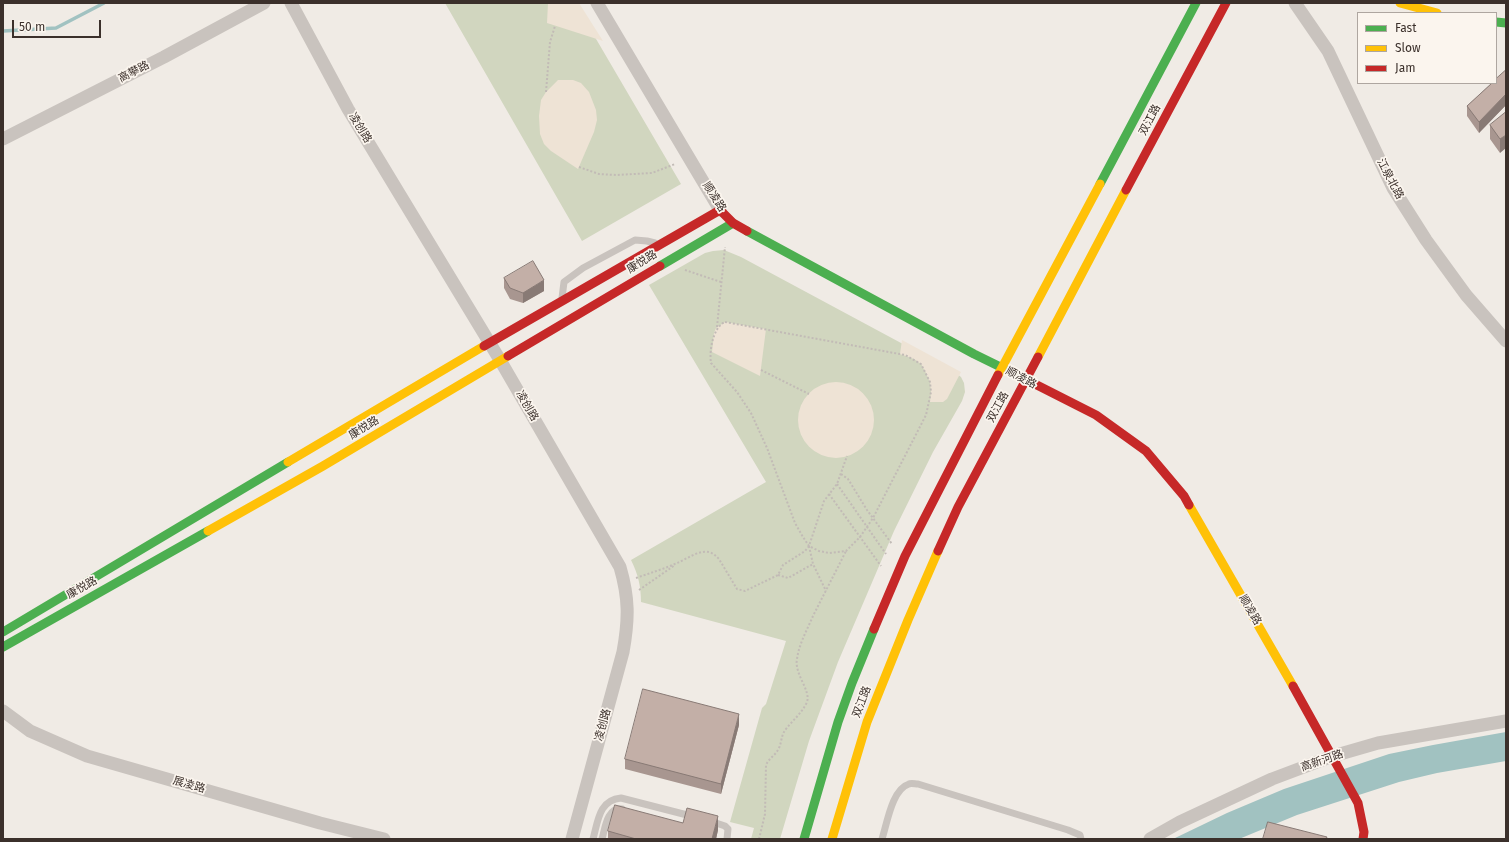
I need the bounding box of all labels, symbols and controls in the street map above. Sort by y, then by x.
scale bar [14,12,103,38]
legend [1357,12,1497,84]
text: 50 m [19,20,45,34]
text: Fast [1395,21,1417,35]
text: Slow [1395,41,1421,55]
street label: 高攀路 [116,59,152,85]
text: Jam [1395,61,1415,75]
street label: 双江路 [1136,102,1164,138]
street label: 凌创路 [346,110,374,146]
street label: 江泉北路 [1374,156,1406,202]
street label: 顺凌路 [699,180,729,214]
street label: 康悦路 [624,248,660,276]
street label: 顺凌路 [1003,364,1039,392]
street label: 凌创路 [513,388,541,424]
street label: 双江路 [984,389,1012,425]
street label: 康悦路 [346,414,382,442]
street label: 康悦路 [64,574,100,602]
street label: 顺凌路 [1236,592,1264,628]
street label: 双江路 [850,684,874,720]
street label: 凌创路 [592,707,614,743]
street label: 高新河路 [1299,748,1345,774]
street label: 展凌路 [171,774,207,796]

